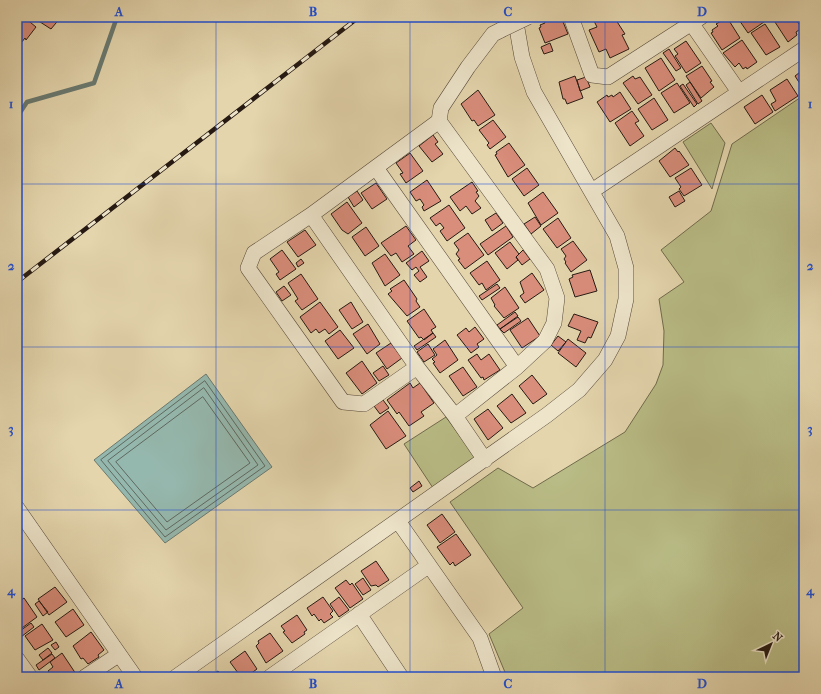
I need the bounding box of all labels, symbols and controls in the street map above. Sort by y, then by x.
text: A [114,4,124,19]
text: B [309,4,318,19]
text: C [504,4,513,19]
text: D [697,4,707,19]
text: 1 [9,96,14,111]
text: 1 [808,96,813,111]
text: 2 [8,258,15,273]
text: 2 [807,258,814,273]
text: 3 [8,421,14,437]
text: 3 [807,421,813,437]
text: 4 [6,583,16,599]
text: 4 [805,583,815,599]
north arrow [751,624,791,664]
text: N [770,629,785,645]
text: A [114,676,124,691]
text: B [309,676,318,691]
text: C [504,676,513,691]
text: D [697,676,707,691]

